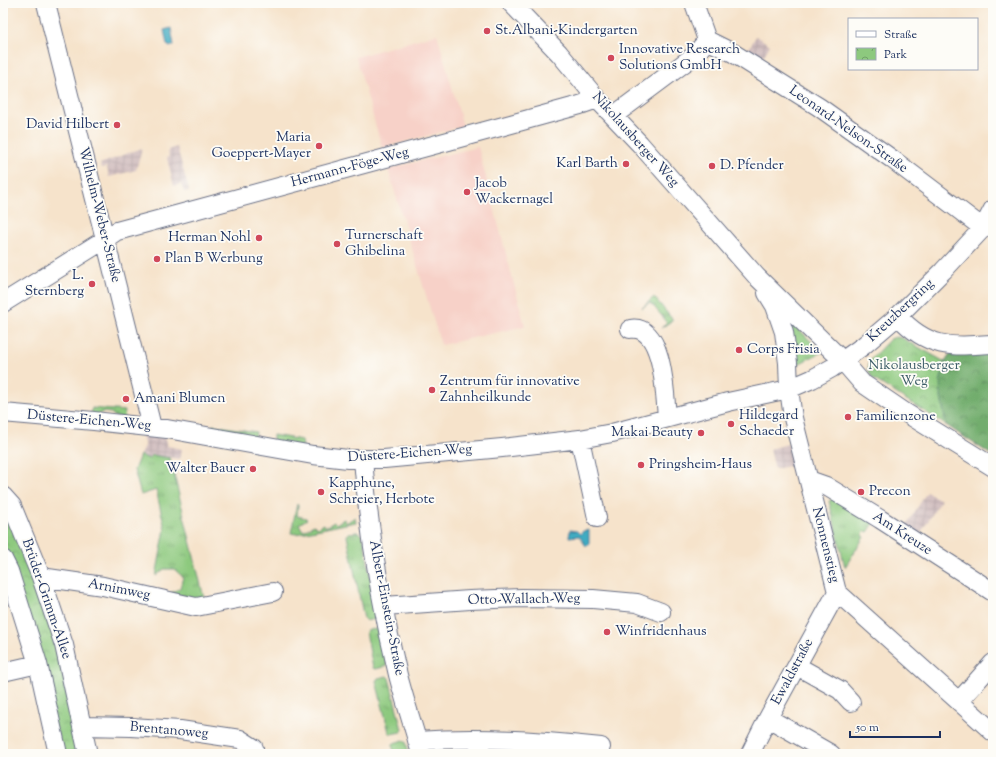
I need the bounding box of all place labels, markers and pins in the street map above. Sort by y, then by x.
place label: St.Albani-Kindergarten [495,21,638,41]
marker: St.Albani-Kindergarten [482,26,492,36]
place label: Innovative Research Solutions GmbH [619,40,740,76]
marker: Innovative Research Solutions GmbH [606,53,616,63]
place label: David Hilbert [26,115,109,135]
marker: David Hilbert [112,120,122,130]
place label: Maria Goeppert-Mayer [211,128,312,164]
marker: Maria Goeppert-Mayer [314,141,324,151]
place label: Karl Barth [556,154,618,174]
place label: D. Pfender [720,156,784,176]
marker: Karl Barth [621,159,631,169]
marker: D. Pfender [707,161,717,171]
place label: Jacob Wackernagel [474,174,553,210]
marker: Jacob Wackernagel [462,187,472,197]
place label: Turnerschaft Ghibelina [345,226,423,262]
place label: Herman Nohl [168,228,251,248]
marker: Herman Nohl [254,233,264,243]
marker: Turnerschaft Ghibelina [332,239,342,249]
place label: Plan B Werbung [165,249,263,269]
marker: Plan B Werbung [152,254,162,264]
place label: L. Sternberg [25,266,84,302]
marker: L. Sternberg [87,279,97,289]
place label: Corps Frisia [747,340,820,360]
marker: Corps Frisia [734,345,744,355]
place label: Zentrum für innovative Zahnheilkunde [440,372,580,408]
marker: Zentrum für innovative Zahnheilkunde [427,385,437,395]
place label: Amani Blumen [134,389,225,409]
marker: Amani Blumen [121,394,131,404]
place label: Hildegard Schaeder [739,406,798,442]
place label: Familienzone [856,407,936,427]
marker: Familienzone [843,412,853,422]
marker: Hildegard Schaeder [726,419,736,429]
place label: Makai Beauty [611,423,693,443]
marker: Makai Beauty [696,428,706,438]
place label: Pringsheim-Haus [649,455,752,475]
place label: Walter Bauer [166,459,246,479]
marker: Pringsheim-Haus [636,460,646,470]
marker: Walter Bauer [248,464,258,474]
place label: Kapphune, Schreier, Herbote [329,474,435,510]
place label: Precon [869,482,911,502]
marker: Kapphune, Schreier, Herbote [316,487,326,497]
marker: Precon [856,487,866,497]
place label: Winfridenhaus [615,622,707,642]
marker: Winfridenhaus [602,627,612,637]

